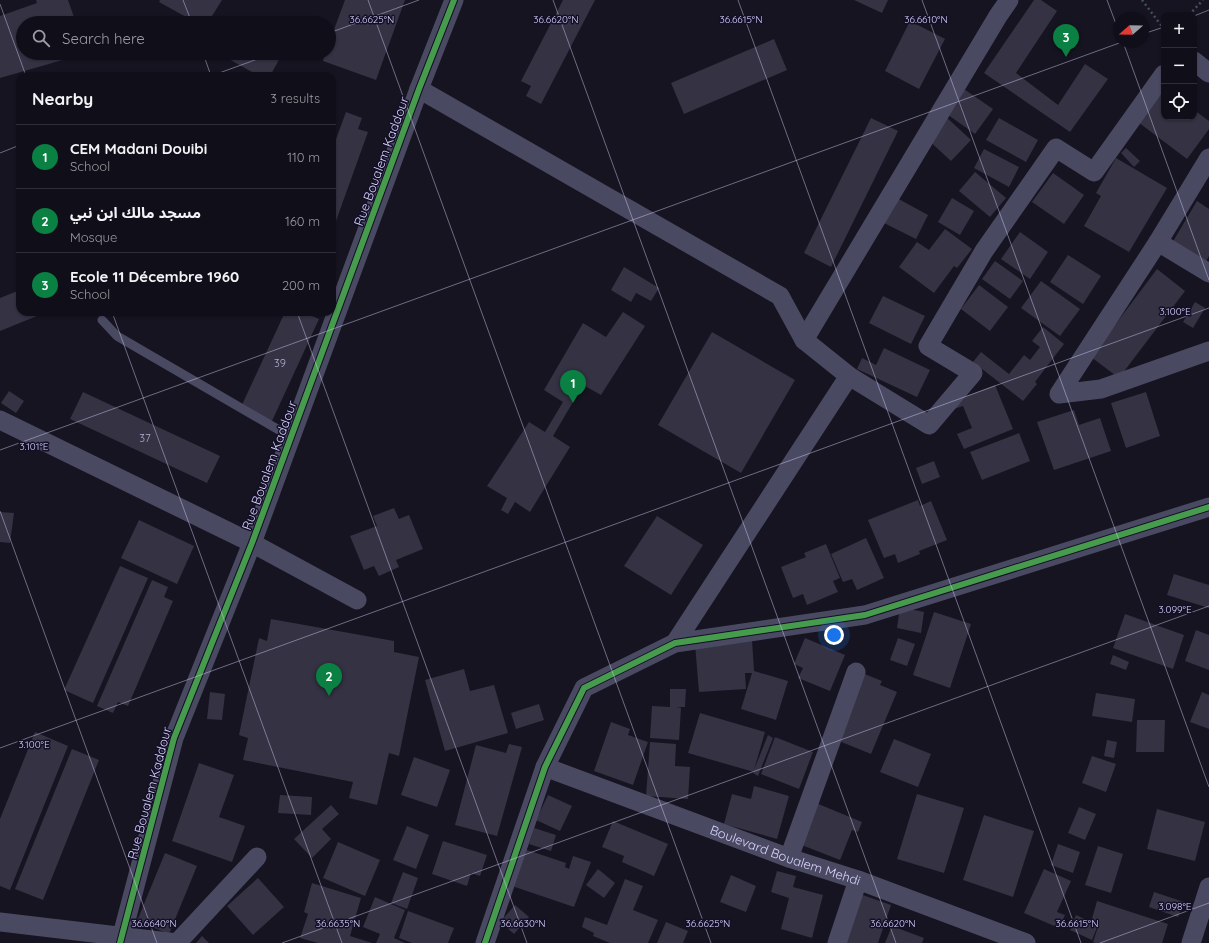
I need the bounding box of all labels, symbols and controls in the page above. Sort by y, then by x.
north arrow [1113,12,1149,48]
map controls [1161,12,1197,120]
button: + [1161,12,1197,48]
text: 36.6625°N [350,13,394,26]
text: 36.6620°N [533,13,579,26]
text: 36.6615°N [720,13,762,26]
text: 36.6610°N [904,13,948,26]
search box [16,16,336,60]
pin: 3 [1053,24,1079,57]
icon: search [30,27,52,49]
text: Search here [62,29,145,48]
button: − [1161,48,1197,84]
button: locate [1161,84,1197,120]
text: Nearby [32,88,93,109]
text: 3 results [270,90,320,106]
street label: Rue Boualem Kaddour [350,94,412,228]
text: CEM Madani Douibi [70,139,207,158]
text: 1 [42,149,48,165]
text: 110 m [287,149,320,165]
text: School [70,158,110,174]
text: مسجد مالك ابن نبي [70,203,201,222]
text: 2 [41,213,49,229]
text: 160 m [285,213,320,229]
text: Mosque [70,229,117,245]
text: Ecole 11 Décembre 1960 [70,267,239,286]
text: 3 [42,277,48,293]
text: 200 m [282,277,320,293]
text: School [70,286,110,302]
text: 3.100°E [1159,305,1191,318]
house number: 39 [274,356,286,370]
pin: 1 [560,370,586,403]
street label: Rue Boualem Kaddour [238,398,300,532]
house number: 37 [139,431,151,445]
text: 3.101°E [20,440,49,453]
text: 3.099°E [1158,603,1192,616]
your location [824,625,844,645]
pin: 2 [316,663,342,696]
street label: Rue Boualem Kaddour [124,725,174,861]
text: 3.100°E [18,738,50,751]
street label: Boulevard Boualem Mehdi [708,821,863,888]
text: 3.098°E [1159,900,1192,913]
text: 36.6640°N [131,917,177,930]
text: 36.6635°N [316,917,360,930]
text: 36.6630°N [501,917,545,930]
text: 36.6625°N [686,917,730,930]
text: 36.6620°N [870,917,916,930]
text: 36.6615°N [1056,917,1098,930]

